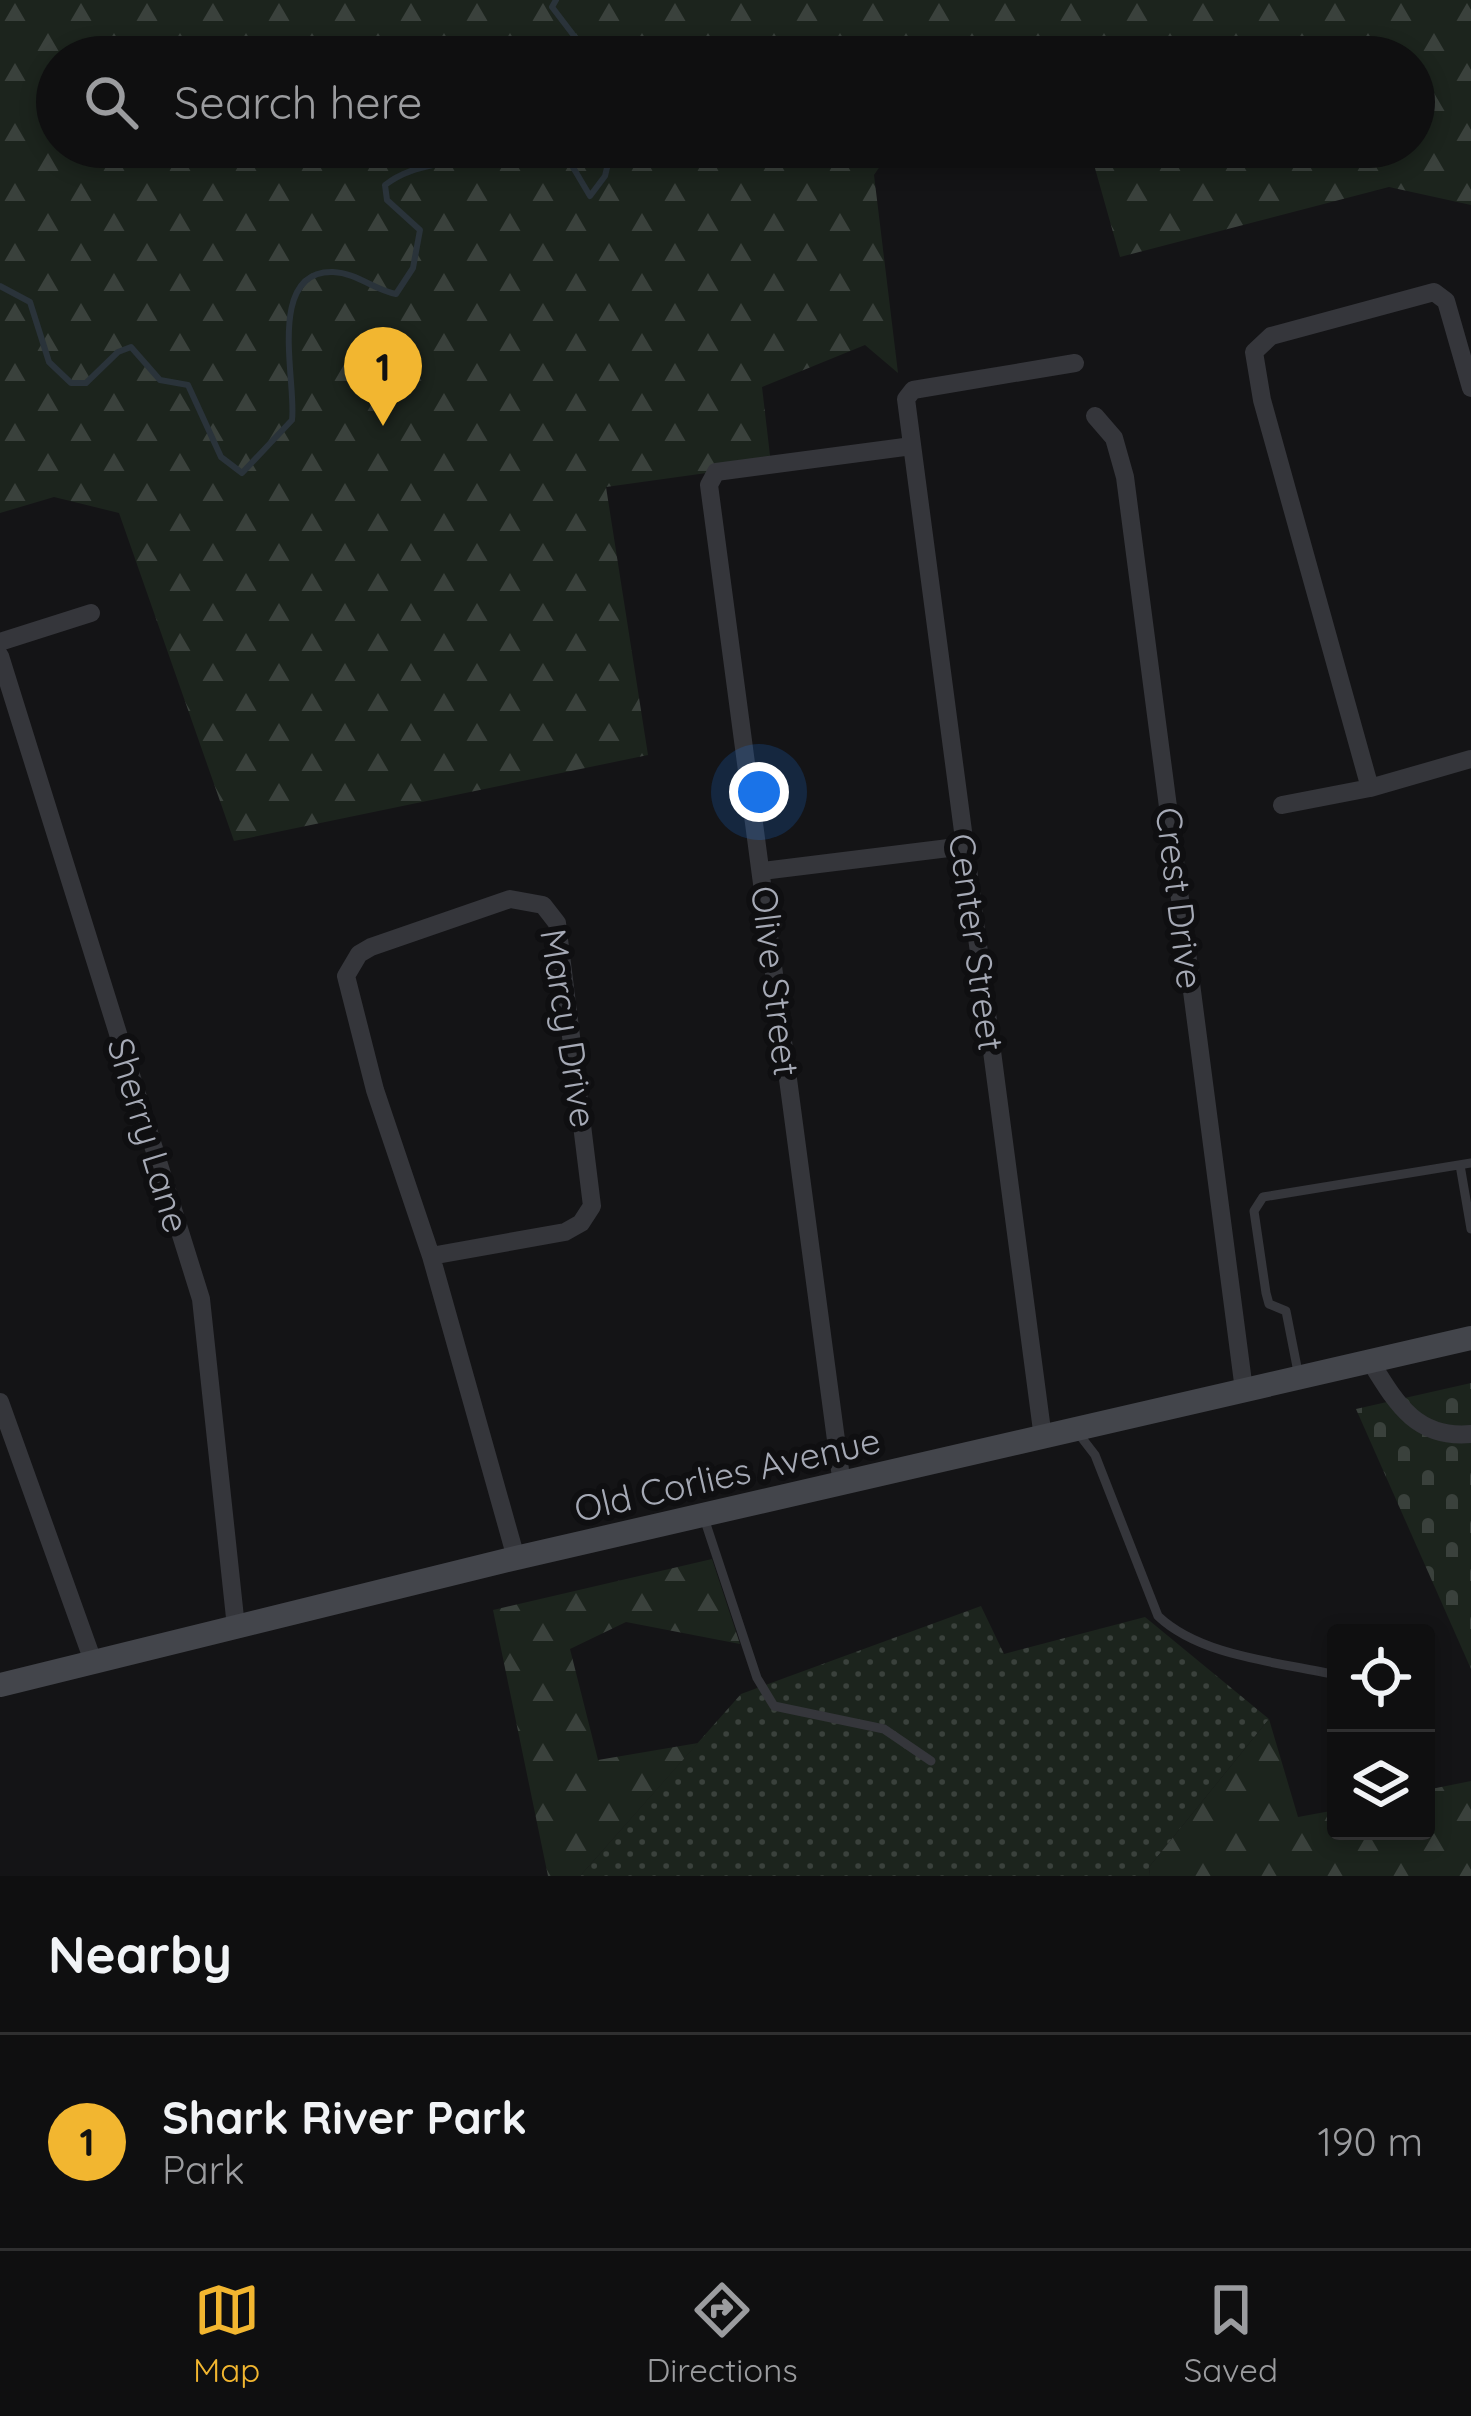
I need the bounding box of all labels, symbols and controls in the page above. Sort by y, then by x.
search box [36,36,1435,168]
icon: search [78,69,144,135]
text: Search here [174,74,422,130]
pin: 1 [344,327,422,426]
your location [729,762,789,822]
street label: Crest Drive [1147,805,1213,991]
street label: Center Street [939,830,1015,1054]
street label: Olive Street [742,883,810,1079]
street label: Marcy Drive [531,926,607,1130]
street label: Sherry Lane [98,1032,200,1238]
street label: Old Corlies Avenue [570,1417,884,1531]
map controls [1327,1624,1435,1840]
button: locate [1327,1624,1435,1732]
button: layers [1327,1732,1435,1840]
text: Nearby [48,1922,232,1986]
text: Shark River Park [162,2089,527,2145]
text: 1 [79,2117,95,2166]
text: 190 m [1317,2117,1423,2166]
text: Park [162,2145,245,2194]
tab: Map [193,2277,260,2390]
tab: Directions [646,2277,798,2390]
tab: Saved [1184,2277,1278,2390]

